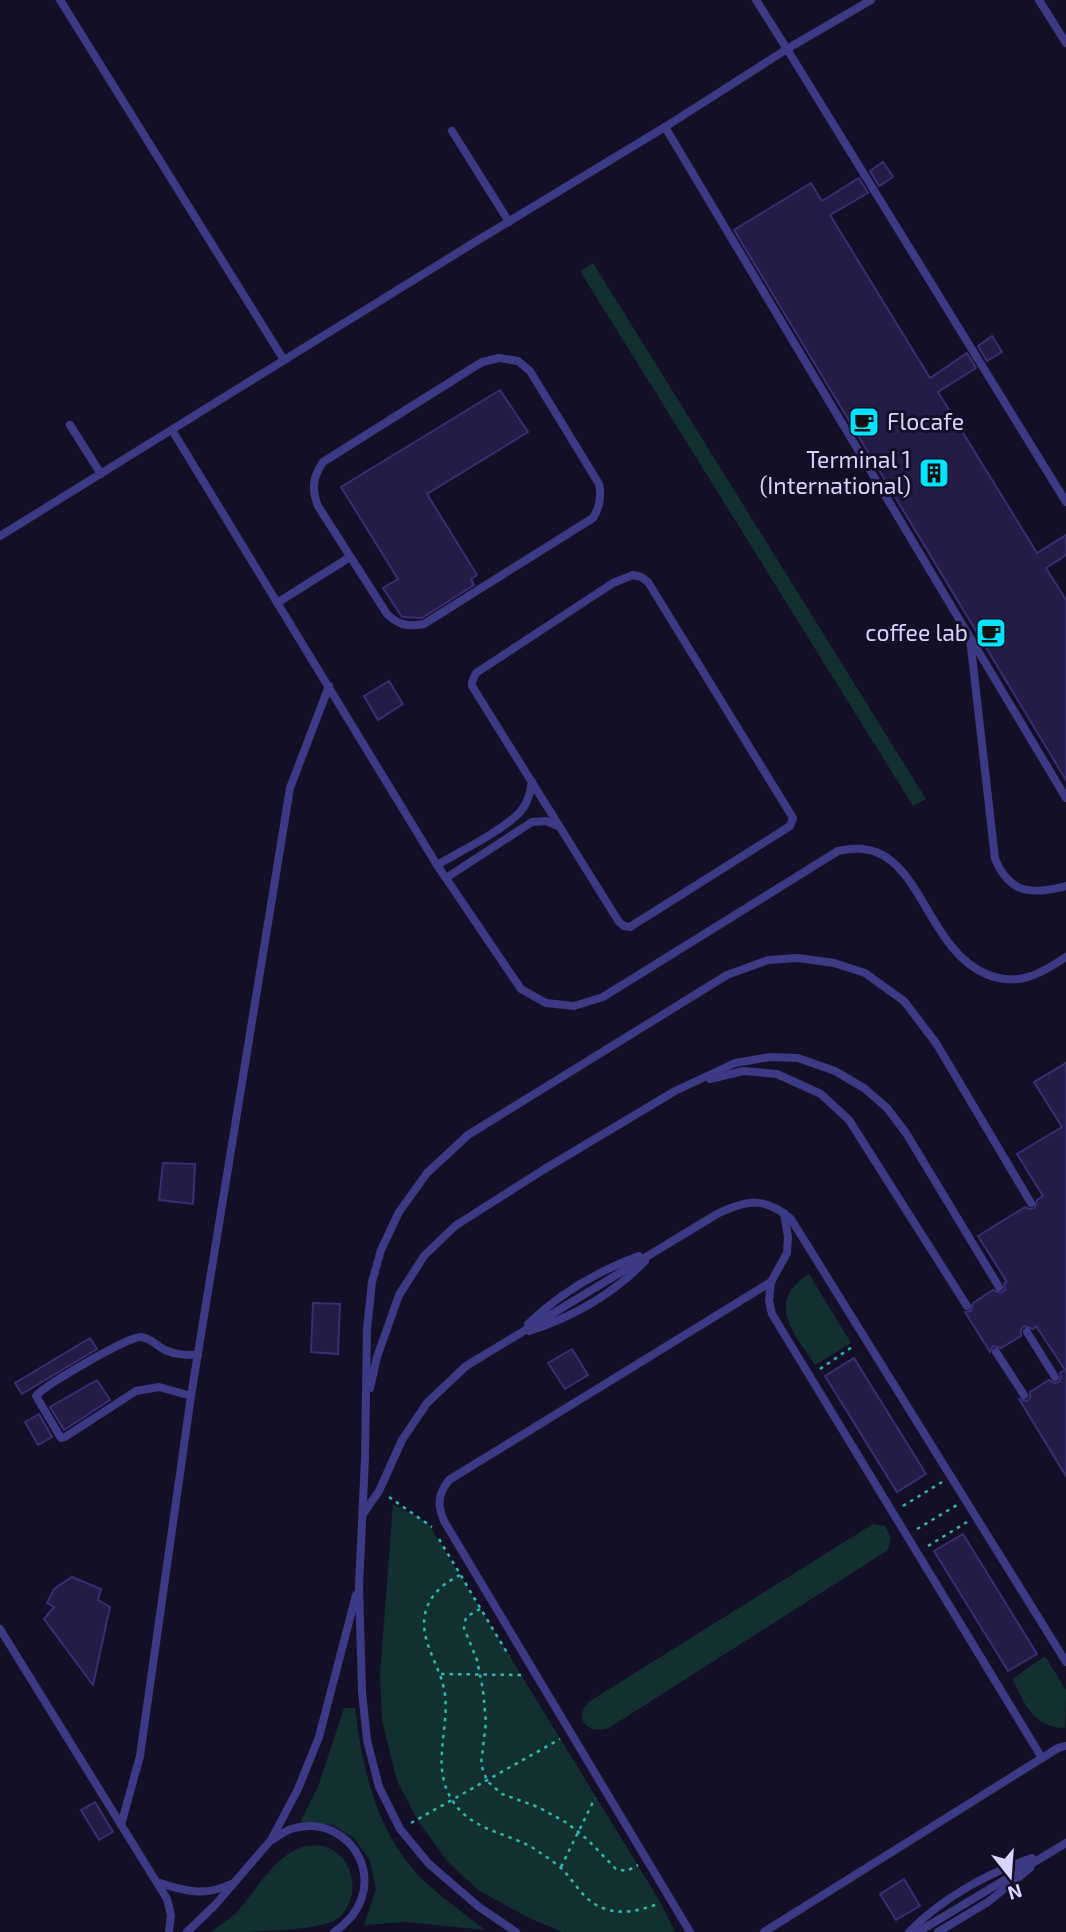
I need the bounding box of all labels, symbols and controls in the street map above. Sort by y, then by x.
cafe icon: Flocafe [847,405,881,439]
place label: Flocafe [887,407,964,435]
place label: Terminal 1 (International) [759,445,911,499]
building icon: Terminal 1 (International) [917,456,951,490]
cafe icon: coffee lab [974,616,1008,650]
place label: coffee lab [865,618,968,646]
north arrow [975,1841,1045,1911]
text: N [1005,1880,1025,1906]

